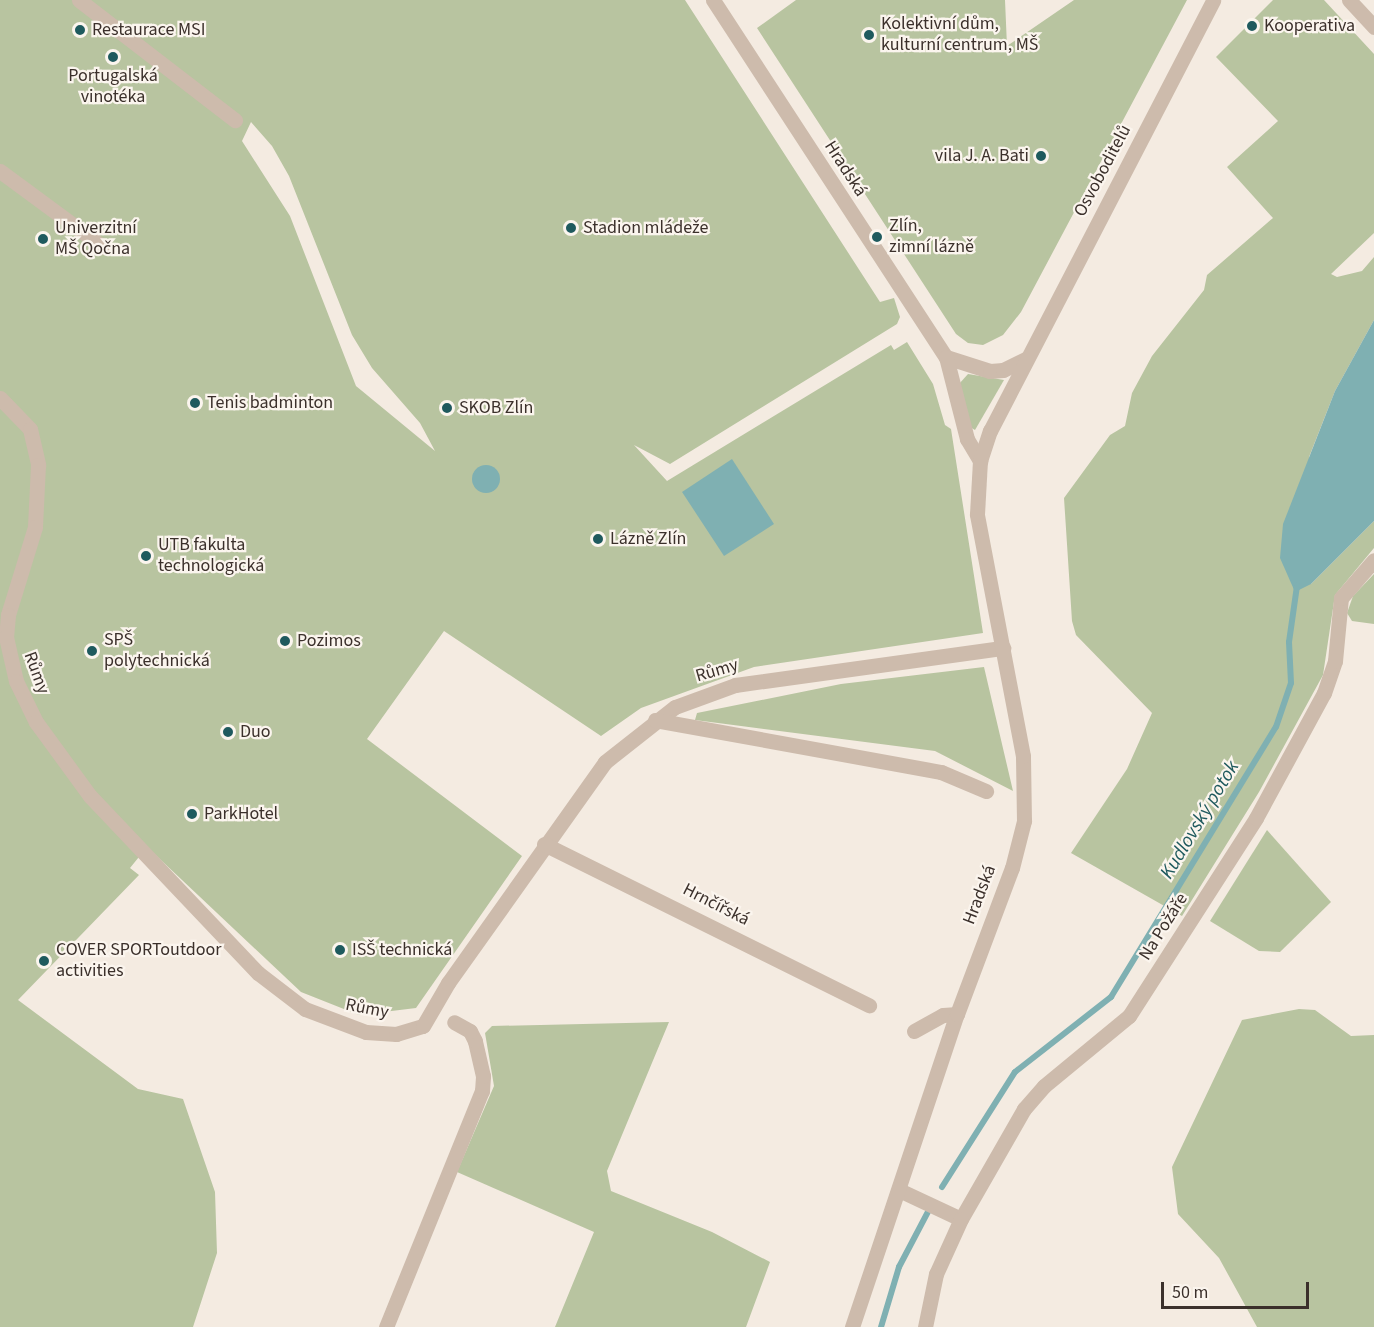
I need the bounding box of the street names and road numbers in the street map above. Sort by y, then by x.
street label: Osvoboditelů [1070,121,1136,221]
street label: Hradská [819,137,871,201]
street label: Růmy [18,649,54,697]
street label: Růmy [693,655,741,687]
street label: Hradská [959,862,1001,928]
street label: Hrnčířská [679,879,753,931]
street label: Na Požáře [1135,889,1193,965]
street label: Růmy [344,994,390,1024]

